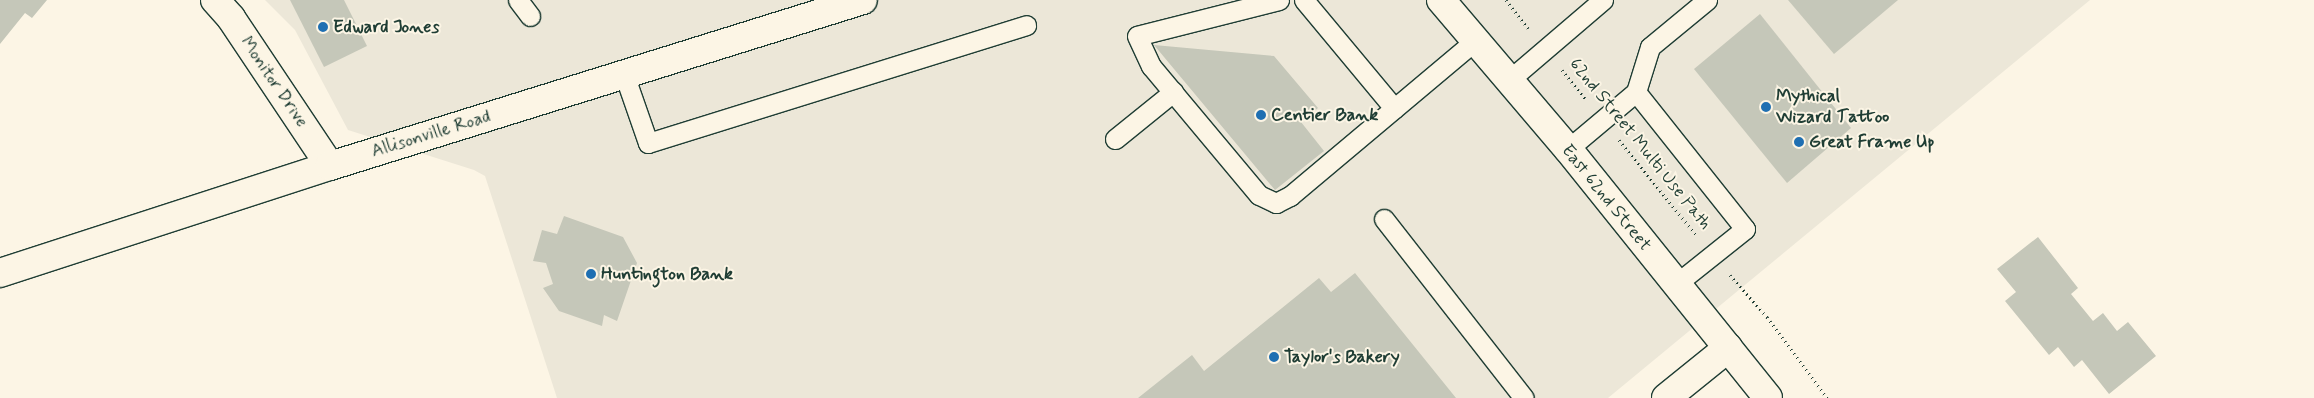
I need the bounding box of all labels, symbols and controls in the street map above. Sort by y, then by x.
place label: Edward Jones [333,16,436,38]
marker: Edward Jones [317,21,329,33]
street label: Monitor Drive [236,33,312,131]
street label: 62nd Street Multi Use Path [1566,56,1714,232]
place label: Mythical Wizard Tattoo [1776,86,1885,128]
marker: Mythical Wizard Tattoo [1760,101,1772,113]
place label: Centier Bank [1271,104,1375,126]
street label: Allisonville Road [369,106,493,162]
marker: Centier Bank [1255,109,1267,121]
place label: Great Frame Up [1809,131,1935,153]
marker: Great Frame Up [1793,136,1805,148]
street label: East 62nd Street [1557,141,1655,255]
place label: Huntington Bank [601,263,730,285]
marker: Huntington Bank [585,268,597,280]
place label: Taylor's Bakery [1284,346,1401,368]
marker: Taylor's Bakery [1268,351,1280,363]

